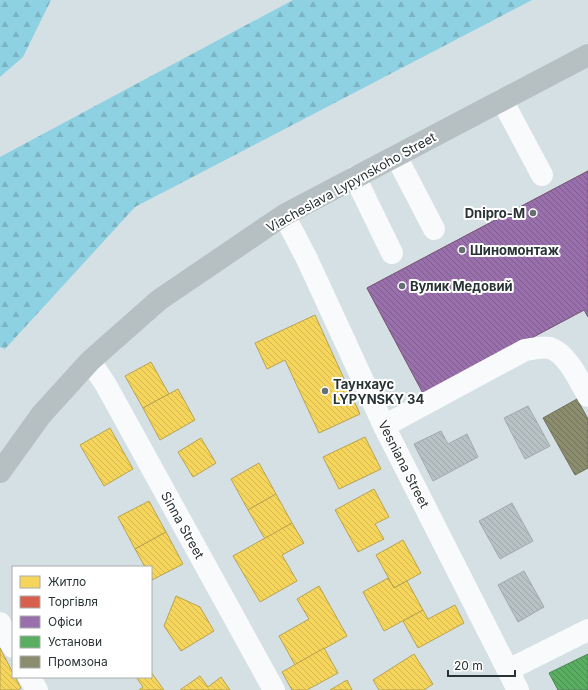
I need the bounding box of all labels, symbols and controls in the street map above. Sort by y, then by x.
street label: Viacheslava Lypynskoho Street [263,129,439,235]
place label: Dnipro-M [465,205,525,221]
marker: Dnipro-M [528,208,538,218]
place label: Шиномонтаж [470,242,559,258]
marker: Шиномонтаж [457,245,467,255]
place label: Вулик Медовий [410,278,513,294]
marker: Вулик Медовий [397,281,407,291]
place label: Таунхаус LYPYNSKY 34 [333,376,424,407]
marker: Таунхаус LYPYNSKY 34 [320,386,330,396]
street label: Vesniana Street [375,418,433,510]
street label: Sinna Street [158,489,208,561]
legend [12,566,152,678]
text: Житло [48,574,86,589]
text: Торгівля [48,594,98,609]
text: Офіси [48,614,82,629]
text: Установи [48,634,102,649]
scale bar [448,652,515,678]
text: Промзона [48,654,108,669]
text: 20 m [454,658,483,673]

